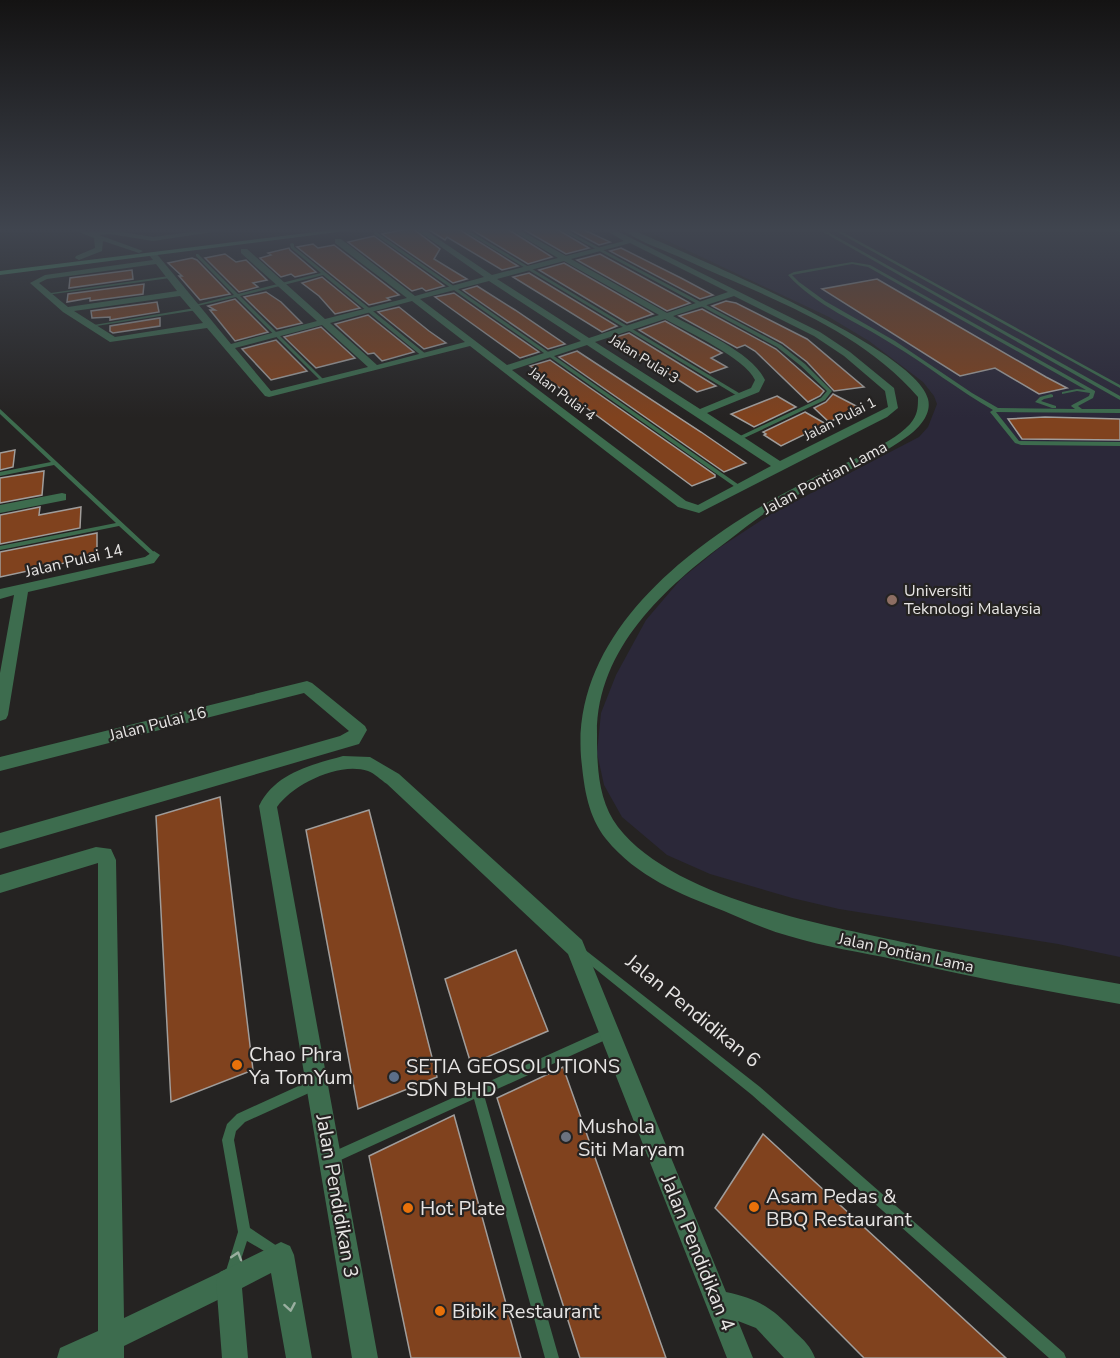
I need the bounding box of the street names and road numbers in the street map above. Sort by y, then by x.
street label: Jalan Pulai 3 [605,330,682,388]
street label: Jalan Pulai 4 [524,362,599,425]
street label: Jalan Pulai 1 [800,393,879,446]
street label: Jalan Pontian Lama [758,436,891,521]
street label: Jalan Pulai 14 [22,539,125,583]
street label: Jalan Pulai 16 [106,701,209,747]
street label: Jalan Pontian Lama [835,928,976,978]
street label: Jalan Pendidikan 6 [619,948,766,1074]
street label: Jalan Pendidikan 3 [309,1111,365,1280]
street label: Jalan Pendidikan 4 [654,1170,742,1335]

